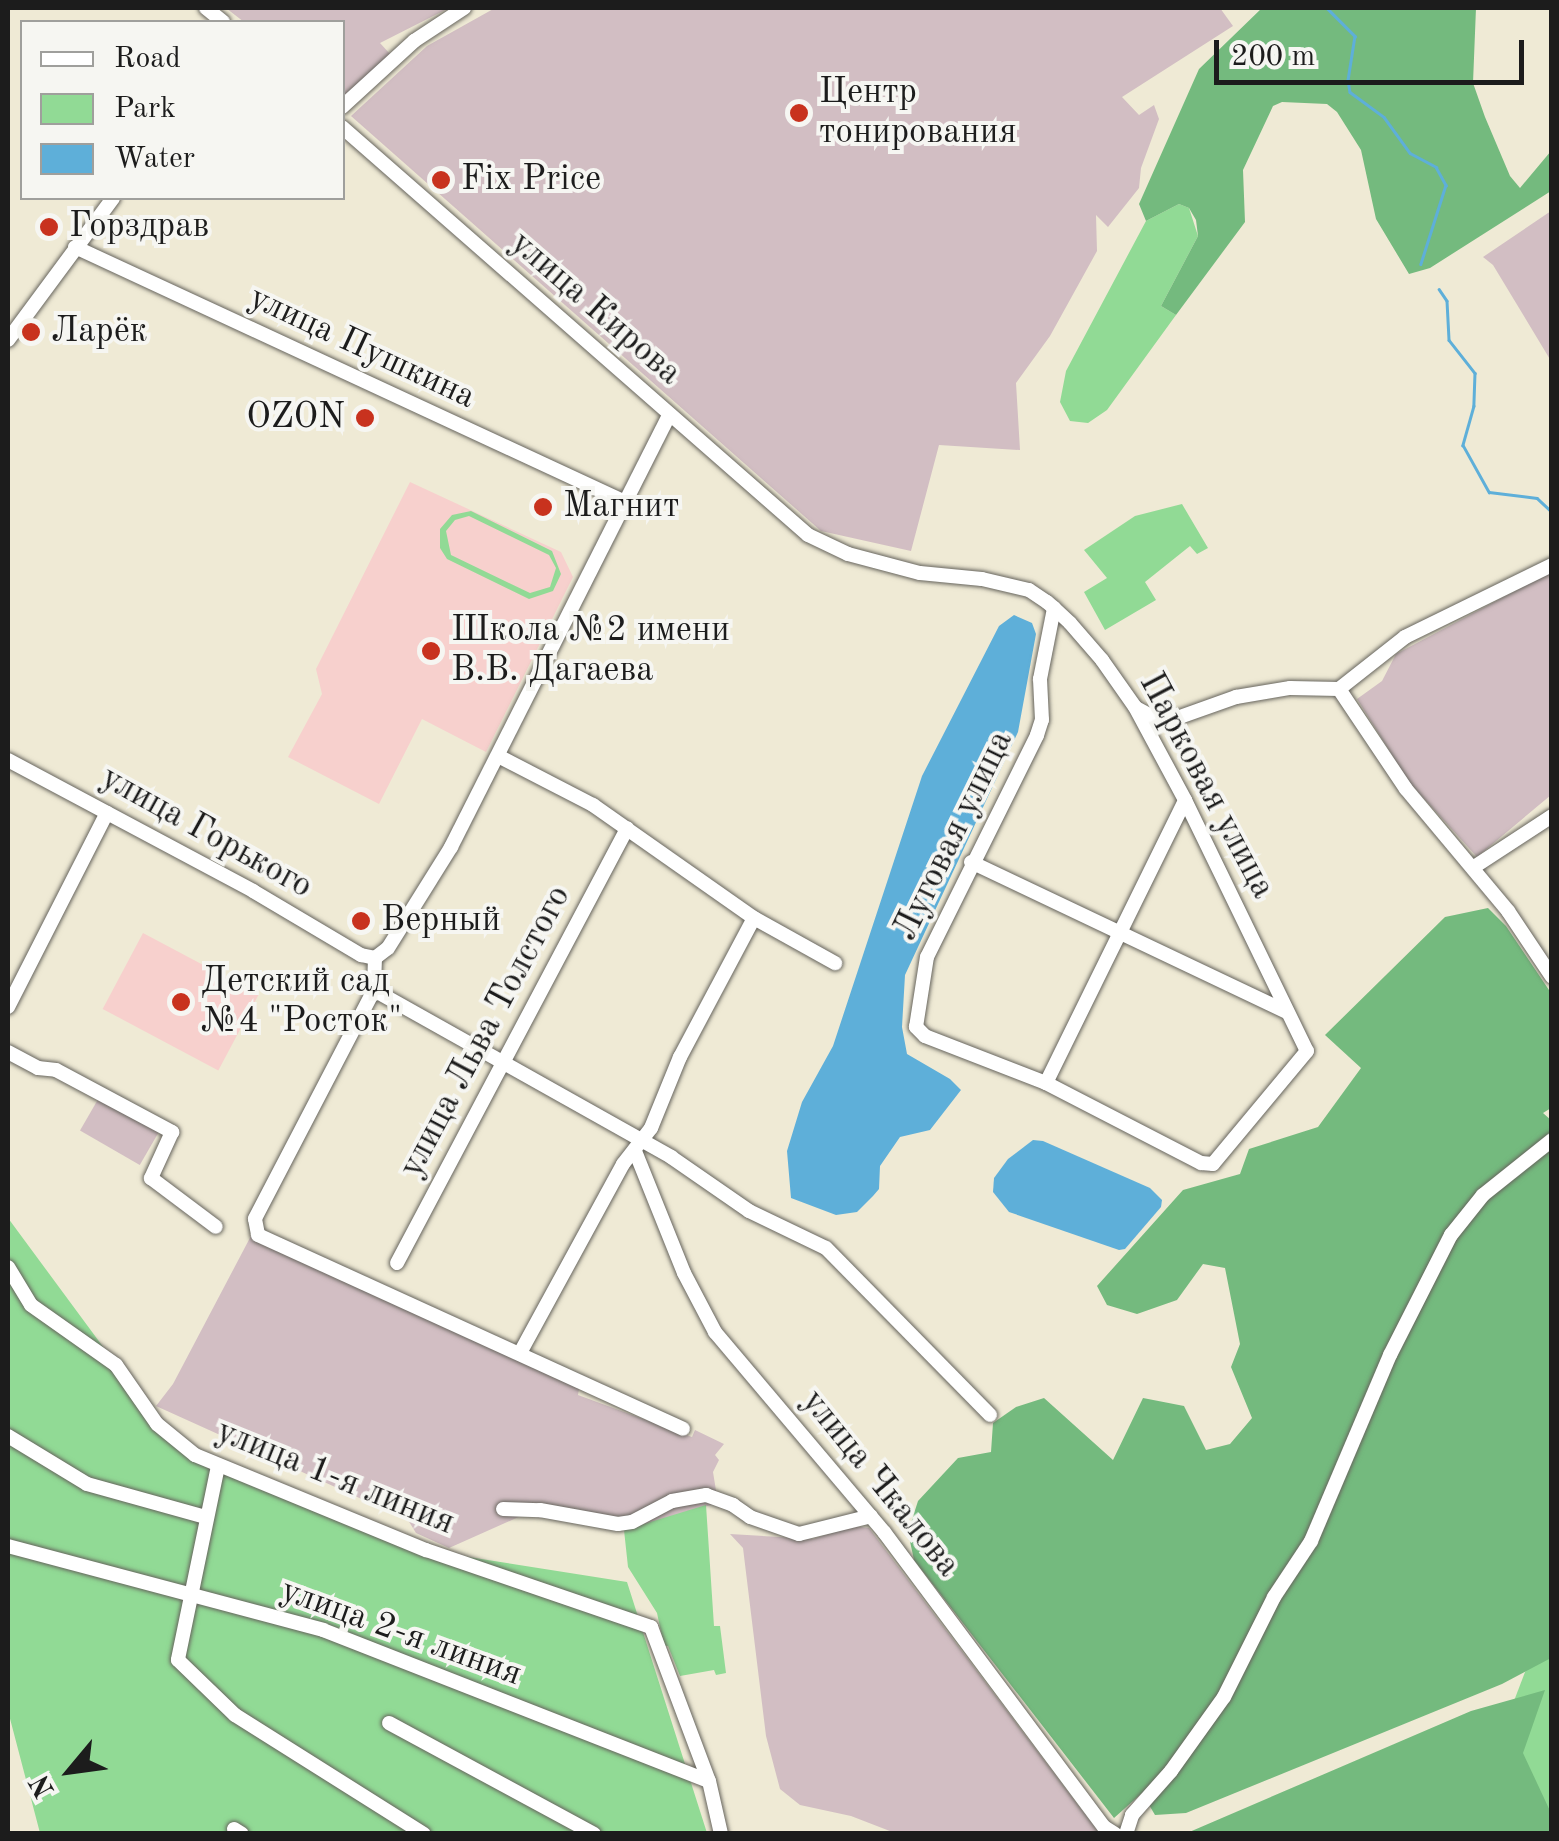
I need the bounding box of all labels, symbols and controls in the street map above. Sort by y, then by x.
legend [20,20,345,200]
scale bar [1219,20,1529,82]
text: 200 m [1231,42,1315,72]
text: Road [114,44,181,74]
place label: Центр тонирования [819,72,1017,154]
text: Park [114,94,176,124]
marker: Центр тонирования [788,102,810,124]
text: Water [114,144,195,174]
place label: Fix Price [461,159,601,201]
marker: Fix Price [430,169,452,191]
place label: Горздрав [69,206,209,248]
marker: Горздрав [38,216,60,238]
street label: улица Кирова [501,223,689,395]
street label: улица Пушкина [242,277,482,419]
place label: Ларёк [51,311,147,353]
marker: Ларёк [20,321,42,343]
place label: OZON [246,397,345,439]
marker: OZON [354,407,376,429]
place label: Магнит [563,486,679,528]
marker: Магнит [532,496,554,518]
place label: Школа №2 имени В.В. Дагаева [451,610,730,692]
marker: Школа №2 имени В.В. Дагаева [420,640,442,662]
street label: Парковая улица [1129,666,1283,906]
street label: Луговая улица [885,724,1023,948]
street label: улица Горького [93,758,319,908]
street label: улица Льва Толстого [391,879,581,1185]
place label: Верный [381,900,500,942]
marker: Верный [350,910,372,932]
place label: Детский сад №4 "Росток" [201,961,402,1043]
marker: Детский сад №4 "Росток" [170,991,192,1013]
street label: улица Чкалова [792,1382,968,1586]
street label: улица 1-я линия [210,1411,460,1545]
street label: улица 2-я линия [275,1570,527,1696]
north arrow [20,1721,120,1821]
text: N [26,1769,61,1802]

